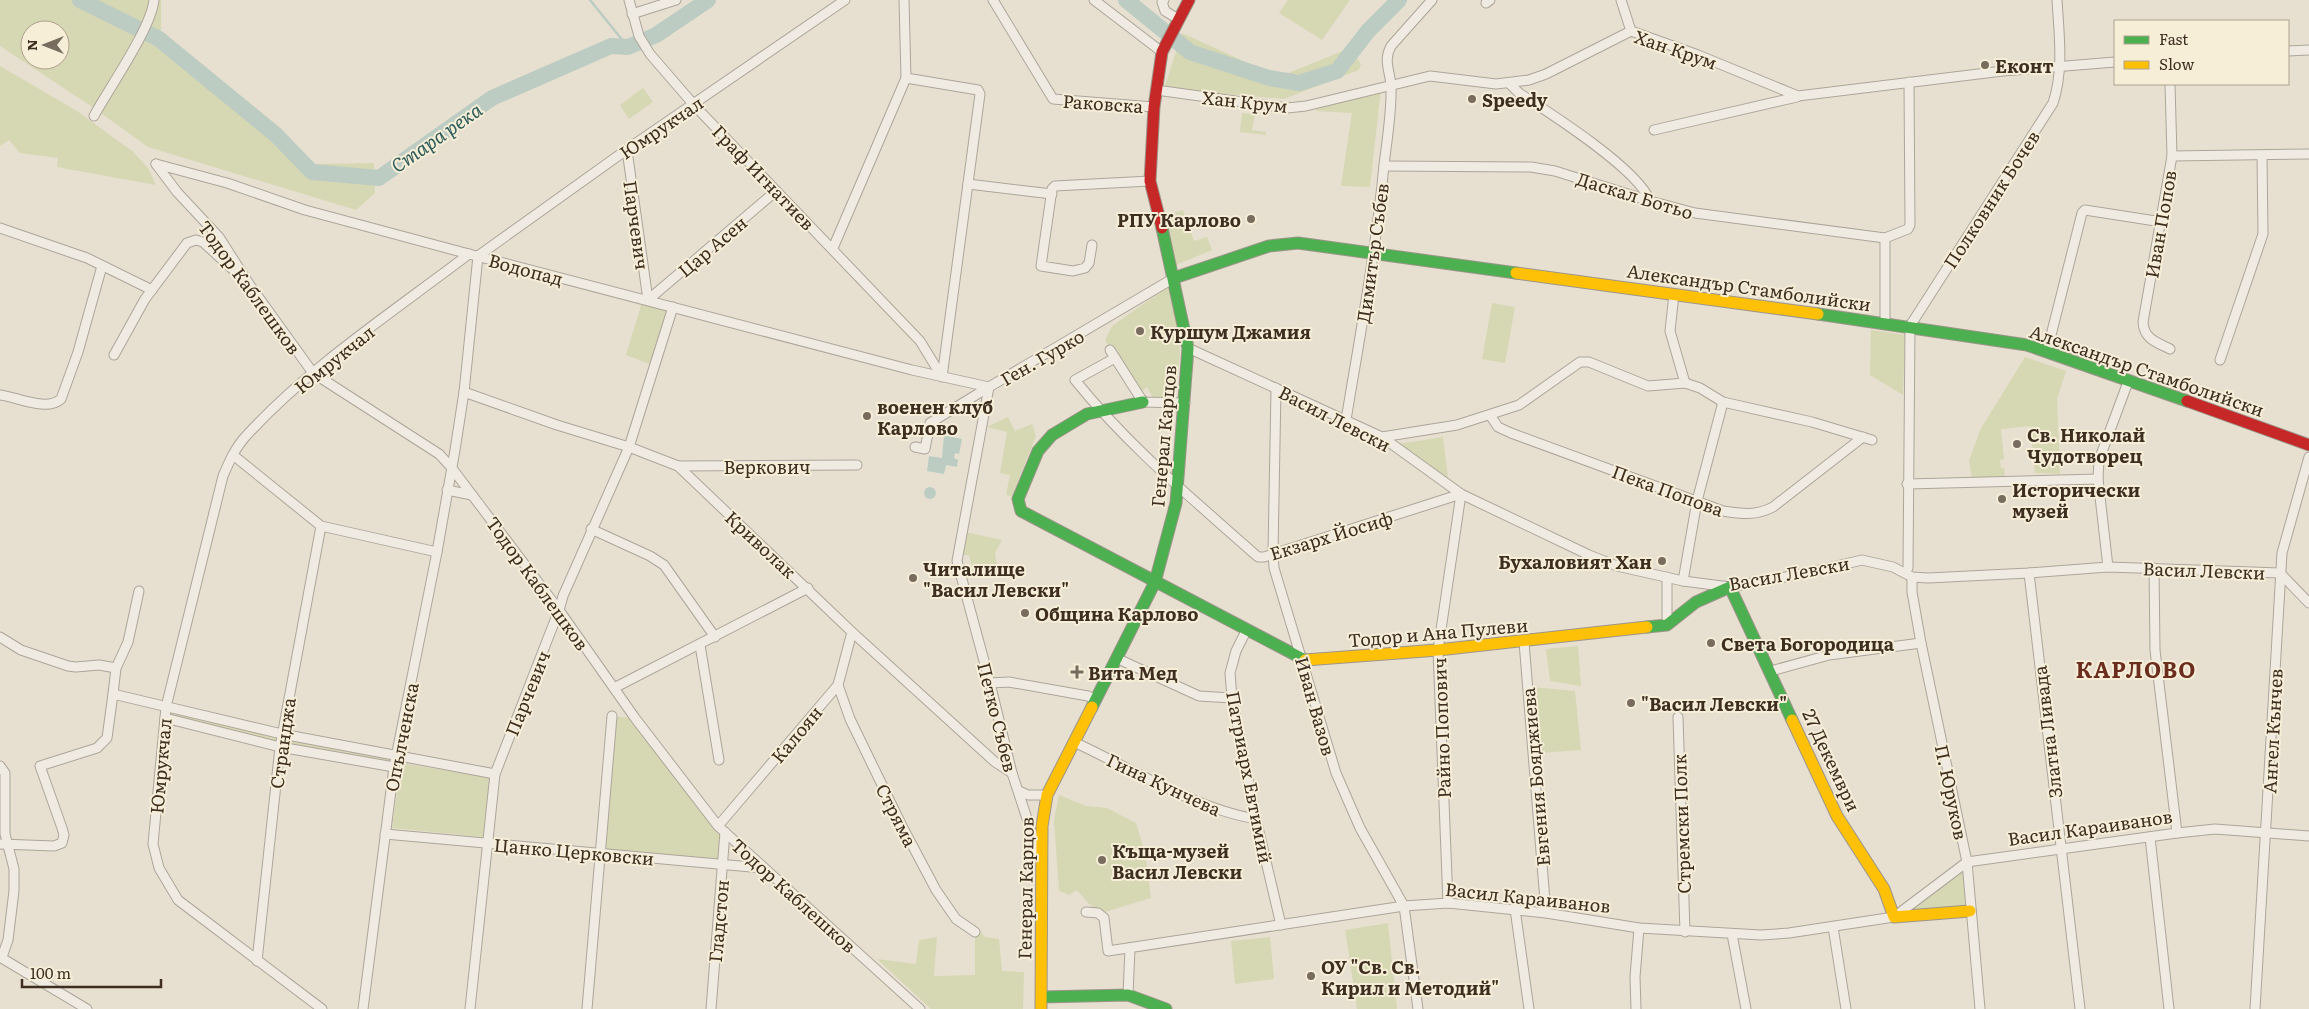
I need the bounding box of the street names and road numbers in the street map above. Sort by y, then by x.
street label: Хан Крум [1631,22,1721,76]
street label: Хан Крум [1201,83,1289,119]
street label: Раковска [1062,87,1145,119]
street label: Юмрукчал [614,89,708,165]
street label: Граф Игнатиев [707,118,821,236]
street label: Полковник Бочев [1936,125,2046,273]
street label: Даскал Ботьо [1573,164,1697,226]
street label: Иван Попов [2137,168,2183,280]
street label: Парчевич [617,178,657,272]
street label: Димитър Събев [1349,181,1395,325]
street label: Цар Асен [671,209,753,283]
street label: Тодор Каблешков [192,214,308,360]
street label: Водопад [486,246,566,292]
street label: Александър Стамболийски [1625,256,1873,318]
street label: Александър Стамболийски [2026,317,2268,423]
street label: Юмрукчал [288,318,380,400]
street label: Ген. Гурко [995,322,1089,392]
street label: Генерал Карцов [1143,364,1183,508]
street label: Васил Левски [1274,378,1396,458]
street label: Веркович [723,453,811,480]
street label: Пека Попова [1608,457,1728,523]
street label: Екзарх Йосиф [1266,503,1396,567]
street label: Криволак [719,504,803,584]
street label: Тодор Каблешков [480,510,596,656]
street label: Васил Левски [1726,549,1852,597]
street label: Васил Левски [2142,554,2266,586]
street label: Тодор и Ана Пулеви [1347,611,1529,653]
street label: Парчевич [498,646,556,740]
street label: Иван Вазов [1289,653,1343,759]
street label: Райно Попович [1425,657,1457,799]
street label: Петко Събев [971,659,1025,775]
street label: Златна Ливада [2025,664,2069,800]
street label: Ангел Кънчев [2255,668,2289,794]
street label: Опълченска [377,680,425,794]
street label: Евгения Бояджиева [1514,686,1556,868]
street label: Патриарх Евтимий [1220,688,1280,866]
street label: Странджа [262,695,302,790]
street label: Калоян [764,699,828,769]
street label: 27 Декември [1796,704,1868,816]
street label: Юмрукчал [142,717,178,815]
street label: П. Юруков [1929,742,1975,842]
street label: Гина Кунчева [1102,746,1226,822]
street label: Стремски Полк [1665,753,1697,894]
street label: Стряма [870,779,925,852]
street label: Васил Караиванов [2006,802,2174,852]
street label: Генерал Карцов [1010,816,1040,960]
street label: Цанко Церковски [493,831,655,871]
street label: Тодор Каблешков [725,831,863,959]
street label: Васил Караиванов [1444,875,1612,919]
street label: Гладстон [701,878,735,964]

